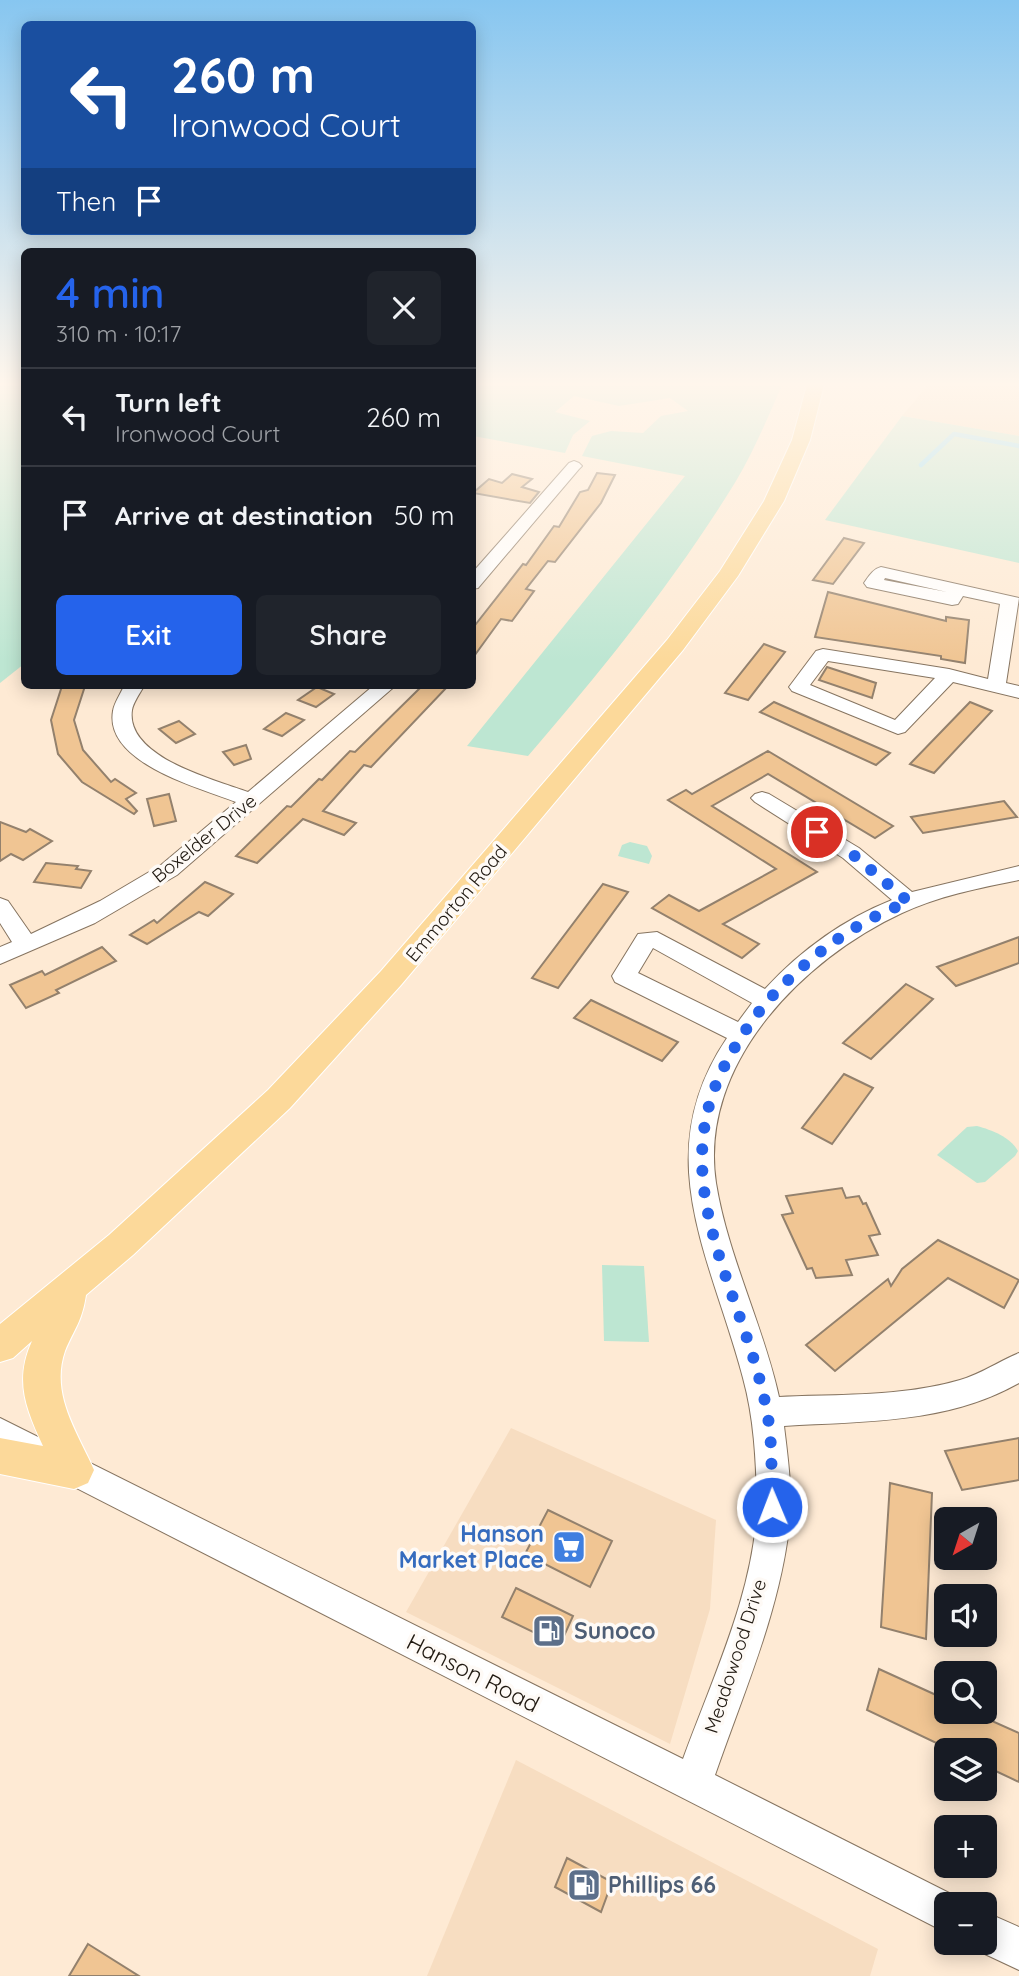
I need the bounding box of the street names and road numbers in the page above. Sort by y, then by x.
street label: Boxelder Drive [147,788,261,888]
street label: Emmorton Road [400,840,512,966]
street label: Meadowood Drive [699,1576,771,1736]
street label: Hanson Road [402,1627,544,1718]

